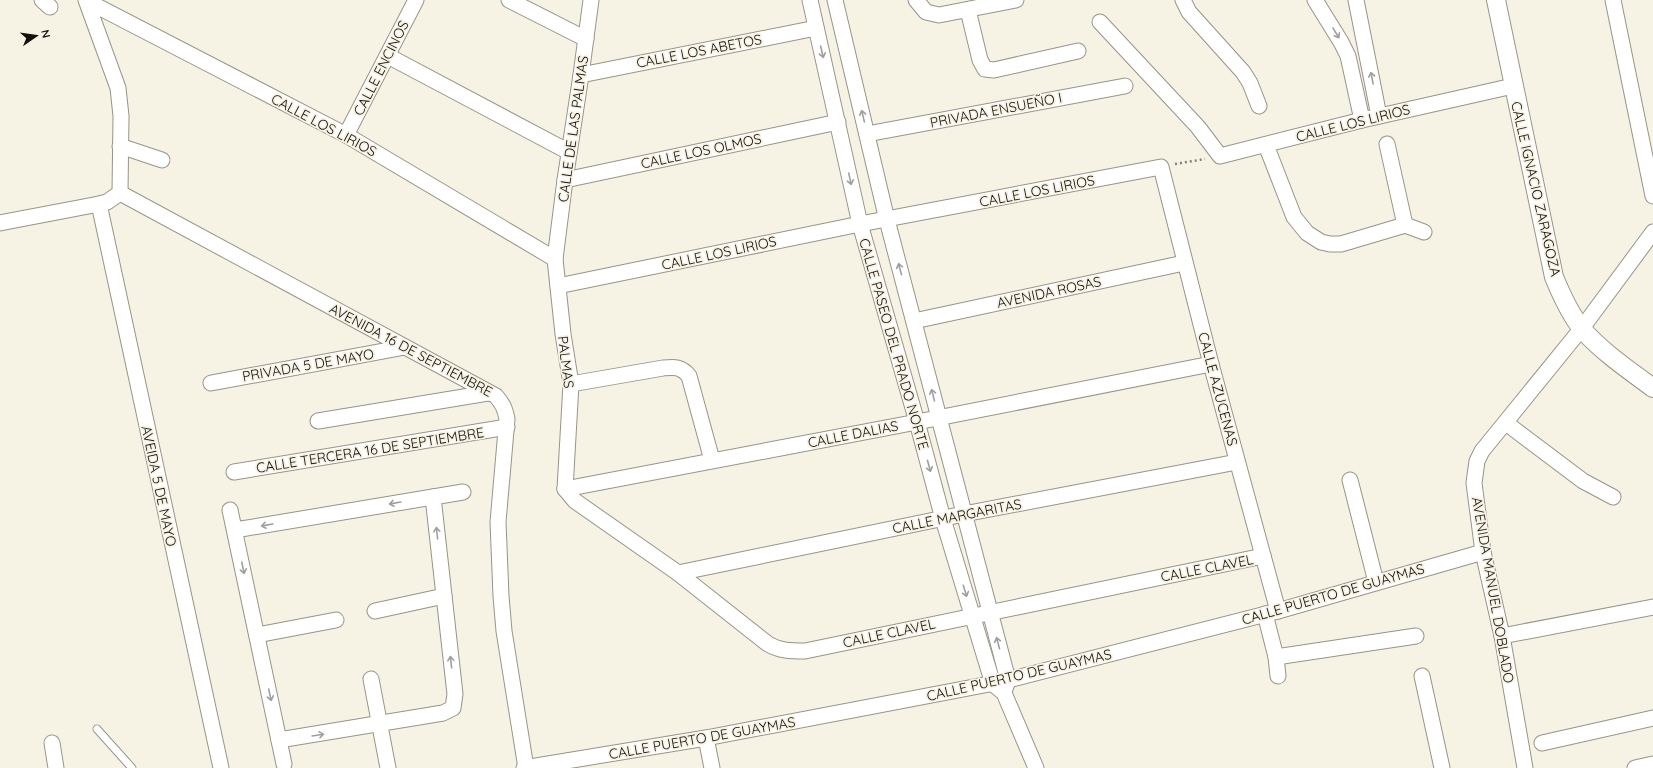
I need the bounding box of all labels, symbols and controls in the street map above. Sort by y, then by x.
north arrow [16,16,56,56]
street label: CALLE ENCINOS [349,17,413,119]
one-way arrow [1332,27,1340,39]
text: N [38,28,53,39]
street label: CALLE LOS ABETOS [635,30,763,72]
one-way arrow [818,45,826,58]
street label: CALLE DE LAS PALMAS [554,54,592,203]
one-way arrow [1367,72,1375,85]
street label: PRIVADA ENSUEÑO I [928,88,1064,132]
street label: CALLE LOS LIRIOS [268,90,380,160]
street label: CALLE LOS LIRIOS [1294,100,1412,146]
street label: CALLE IGNACIO ZARAGOZA [1507,100,1565,278]
one-way arrow [858,109,866,122]
street label: CALLE LOS OLMOS [639,129,763,173]
street label: CALLE LOS LIRIOS [978,171,1096,211]
one-way arrow [847,172,855,185]
street label: CALLE LOS LIRIOS [660,232,778,274]
street label: CALLE PASEO DEL PRADO NORTE [855,236,933,452]
one-way arrow [896,263,903,276]
street label: AVENIDA ROSAS [995,272,1103,312]
street label: AVENIDA 16 DE SEPTIEMBRE [326,299,496,401]
street label: CALLE AZUCENAS [1194,330,1242,448]
street label: PALMAS [554,335,578,389]
street label: PRIVADA 5 DE MAYO [241,344,376,385]
one-way arrow [929,389,937,402]
street label: CALLE DALIAS [806,416,900,452]
street label: CALLE TERCERA 16 DE SEPTIEMBRE [255,423,485,477]
street label: AVEIDA 5 DE MAYO [137,424,181,548]
one-way arrow [926,459,933,472]
street label: CALLE MARGARITAS [891,495,1023,537]
street label: AVENIDA MANUEL DOBLADO [1468,495,1518,685]
one-way arrow [389,499,402,507]
one-way arrow [261,521,274,529]
one-way arrow [433,527,441,540]
street label: CALLE CLAVEL [1159,550,1255,586]
street label: CALLE PUERTO DE GUAYMAS [1240,559,1427,629]
one-way arrow [239,561,247,574]
one-way arrow [962,584,969,597]
street label: CALLE CLAVEL [841,614,937,652]
one-way arrow [993,636,1001,649]
street label: CALLE PUERTO DE GUAYMAS [925,645,1113,705]
one-way arrow [448,656,455,669]
one-way arrow [266,688,274,701]
street label: CALLE PUERTO DE GUAYMAS [607,713,797,763]
one-way arrow [311,730,324,738]

